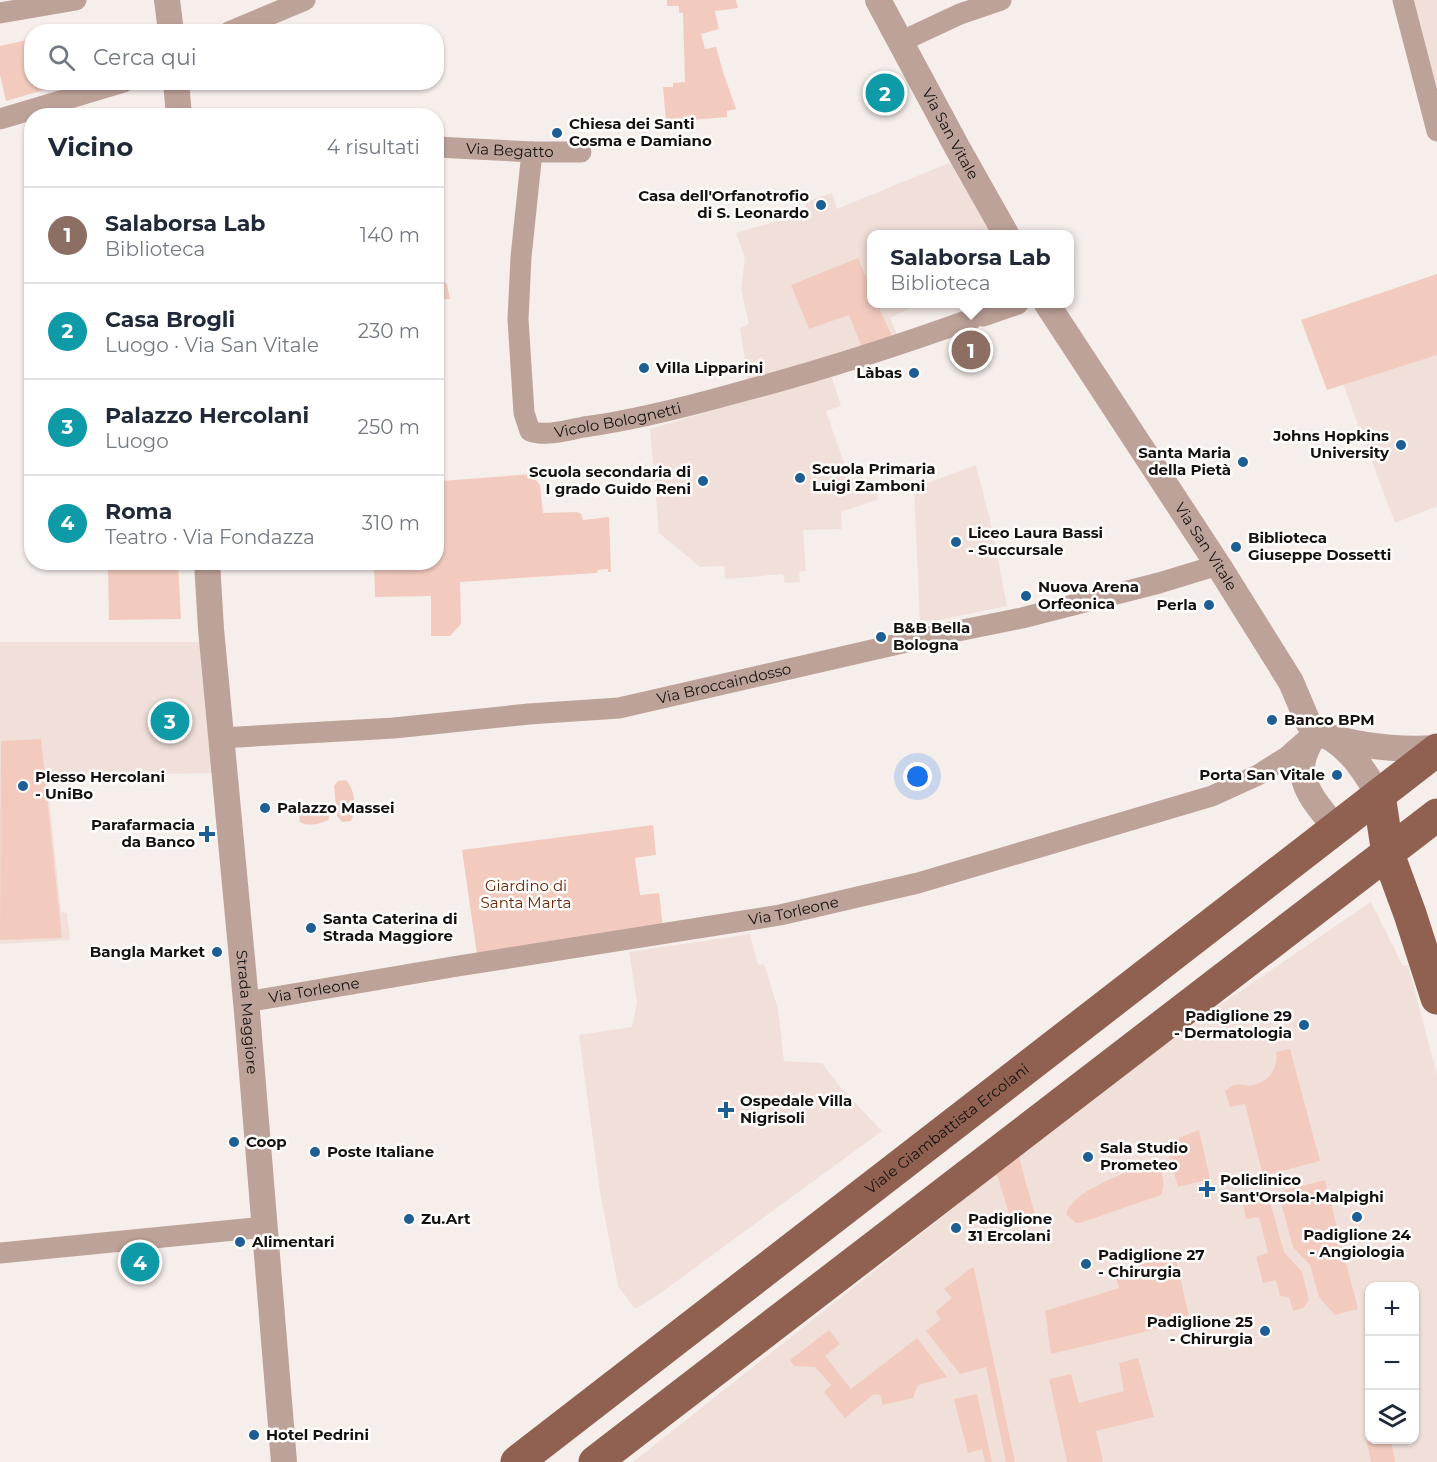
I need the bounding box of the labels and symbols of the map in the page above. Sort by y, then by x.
pin: 2 [866,70,904,116]
street label: Via San Vitale [918,85,983,183]
place label: Chiesa dei Santi Cosma e Damiano [569,114,712,150]
marker: Chiesa dei Santi Cosma e Damiano [550,126,564,140]
street label: Via Begatto [466,139,554,161]
place label: Casa dell'Orfanotrofio di S. Leonardo [638,186,809,222]
marker: Casa dell'Orfanotrofio di S. Leonardo [814,198,828,212]
pin: 1 [952,328,990,372]
place label: Villa Lipparini [655,358,763,377]
marker: Villa Lipparini [637,361,651,375]
place label: Làbas [856,363,902,382]
marker: Làbas [907,366,921,380]
street label: Vicolo Bolognetti [553,398,683,442]
place label: Johns Hopkins University [1272,426,1390,462]
marker: Johns Hopkins University [1394,438,1408,452]
place label: Santa Maria della Pietà [1138,443,1231,479]
marker: Santa Maria della Pietà [1236,455,1250,469]
place label: Scuola Primaria Luigi Zamboni [812,459,936,495]
place label: Scuola secondaria di I grado Guido Reni [529,462,691,498]
marker: Scuola Primaria Luigi Zamboni [793,471,807,485]
marker: Scuola secondaria di I grado Guido Reni [696,474,710,488]
street label: Via San Vitale [1171,499,1242,594]
place label: Liceo Laura Bassi - Succursale [968,523,1103,559]
place label: Biblioteca Giuseppe Dossetti [1248,528,1391,564]
marker: Liceo Laura Bassi - Succursale [949,535,963,549]
marker: Biblioteca Giuseppe Dossetti [1229,540,1243,554]
place label: Nuova Arena Orfeonica [1038,577,1139,613]
marker: Nuova Arena Orfeonica [1019,589,1033,603]
place label: Perla [1157,595,1197,614]
marker: Perla [1202,598,1216,612]
place label: B&B Bella Bologna [893,618,970,654]
marker: B&B Bella Bologna [874,630,888,644]
street label: Via Broccaindosso [655,659,793,708]
pin: 3 [150,698,190,744]
place label: Banco BPM [1284,710,1375,729]
marker: Banco BPM [1265,713,1279,727]
your location [903,762,932,791]
place label: Porta San Vitale [1199,765,1325,784]
place label: Plesso Hercolani - UniBo [35,767,165,803]
marker: Porta San Vitale [1330,768,1344,782]
marker: Plesso Hercolani - UniBo [16,779,30,793]
place label: Palazzo Massei [277,798,395,817]
marker: Palazzo Massei [258,801,272,815]
place label: Parafarmacia da Banco [91,815,195,851]
marker: Parafarmacia da Banco [200,827,214,841]
park label: Giardino di Santa Marta [481,876,571,912]
street label: Via Torleone [747,892,840,929]
place label: Santa Caterina di Strada Maggiore [323,909,457,945]
marker: Santa Caterina di Strada Maggiore [304,921,318,935]
place label: Bangla Market [90,942,205,961]
marker: Bangla Market [210,945,224,959]
street label: Strada Maggiore [232,949,262,1075]
street label: Via Torleone [267,973,361,1007]
place label: Padiglione 29 - Dermatologia [1174,1006,1292,1042]
marker: Padiglione 29 - Dermatologia [1297,1018,1311,1032]
street label: Viale Giambattista Ercolani [861,1059,1033,1198]
place label: Ospedale Villa Nigrisoli [740,1091,852,1127]
marker: Ospedale Villa Nigrisoli [717,1101,735,1119]
place label: Coop [246,1132,287,1151]
marker: Coop [227,1135,241,1149]
place label: Sala Studio Prometeo [1100,1138,1188,1174]
place label: Poste Italiane [327,1142,434,1161]
marker: Poste Italiane [308,1145,322,1159]
marker: Sala Studio Prometeo [1081,1150,1095,1164]
place label: Policlinico Sant'Orsola-Malpighi [1220,1170,1384,1206]
marker: Policlinico Sant'Orsola-Malpighi [1198,1180,1216,1198]
place label: Zu.Art [421,1209,471,1228]
place label: Padiglione 31 Ercolani [967,1209,1052,1245]
marker: Padiglione 24 - Angiologia [1350,1210,1364,1224]
marker: Zu.Art [402,1212,416,1226]
marker: Padiglione 31 Ercolani [949,1221,963,1235]
place label: Padiglione 24 - Angiologia [1303,1225,1411,1261]
place label: Alimentari [251,1232,335,1251]
marker: Alimentari [233,1235,247,1249]
pin: 4 [120,1240,160,1284]
place label: Padiglione 27 - Chirurgia [1098,1245,1205,1281]
marker: Padiglione 27 - Chirurgia [1079,1257,1093,1271]
place label: Padiglione 25 - Chirurgia [1147,1312,1253,1348]
marker: Padiglione 25 - Chirurgia [1258,1324,1272,1338]
place label: Hotel Pedrini [266,1425,369,1444]
marker: Hotel Pedrini [247,1428,261,1442]

